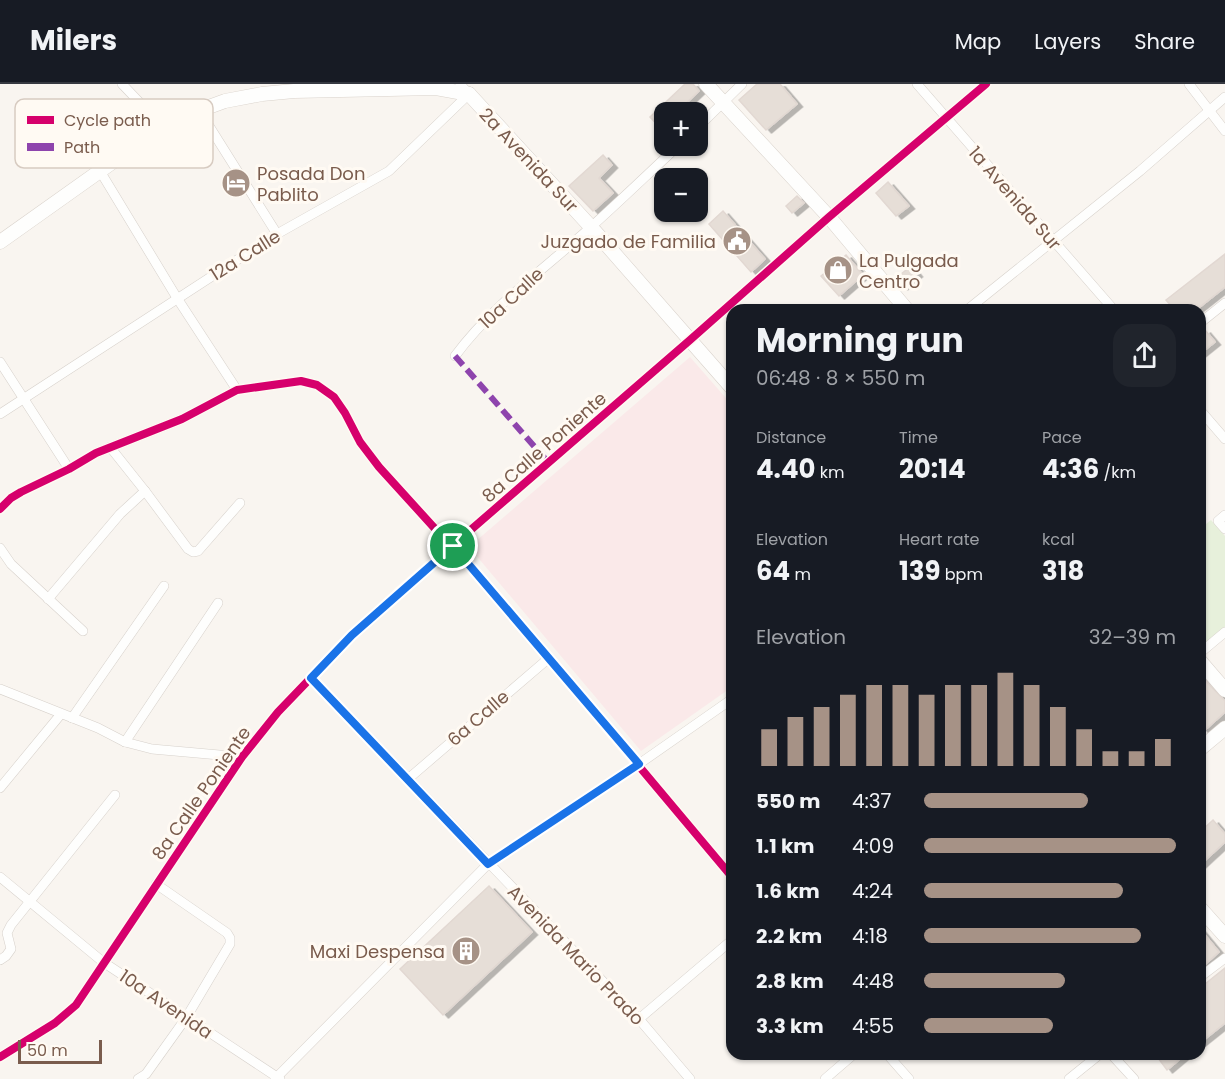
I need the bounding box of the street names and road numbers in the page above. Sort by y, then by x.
street label: 2a Avenida Sur [474,102,584,218]
street label: 1a Avenida Sur [963,141,1067,255]
street label: 12a Calle [205,223,285,287]
street label: 10a Calle [473,262,549,334]
street label: 8a Calle Poniente [476,386,612,508]
street label: 6a Calle [442,684,514,752]
street label: 8a Calle Poniente [146,721,256,865]
street label: Avenida Mario Prado [502,879,650,1031]
street label: 10a Avenida [114,964,218,1044]

